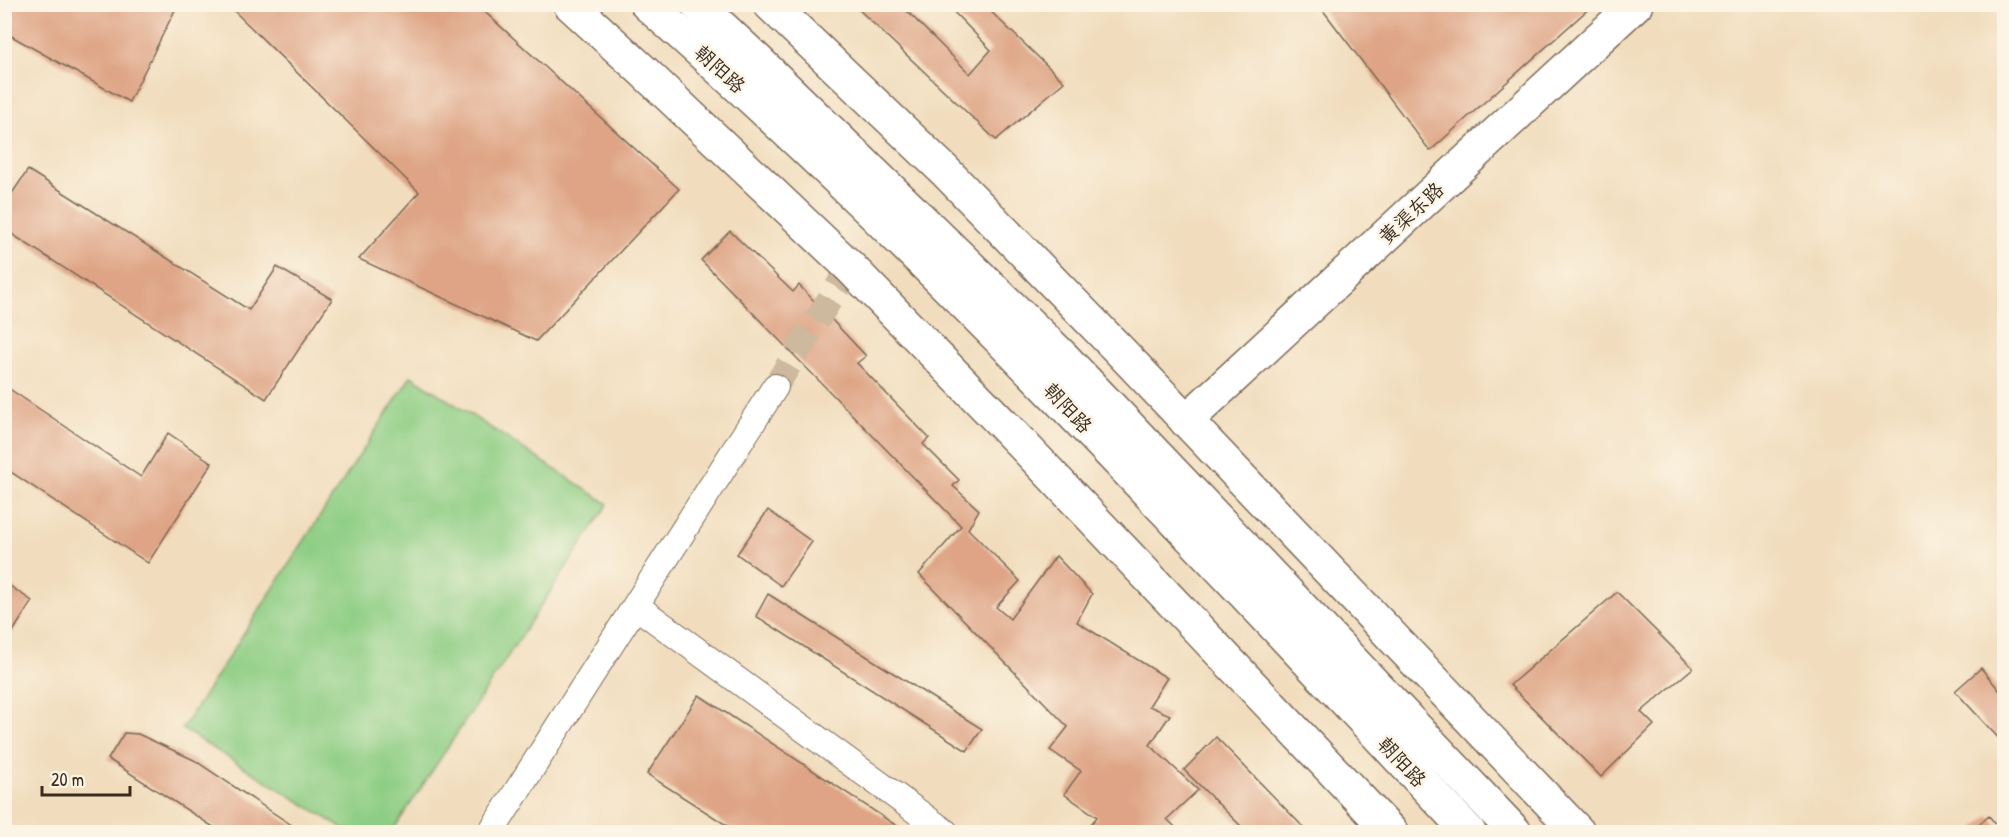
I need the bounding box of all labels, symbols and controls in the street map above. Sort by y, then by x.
street label: 朝阳路 [689,39,752,99]
street label: 黄渠东路 [1372,175,1450,250]
street label: 朝阳路 [1038,377,1099,440]
street label: 朝阳路 [1372,731,1433,794]
scale bar [42,759,130,797]
text: 20 m [51,767,84,792]

